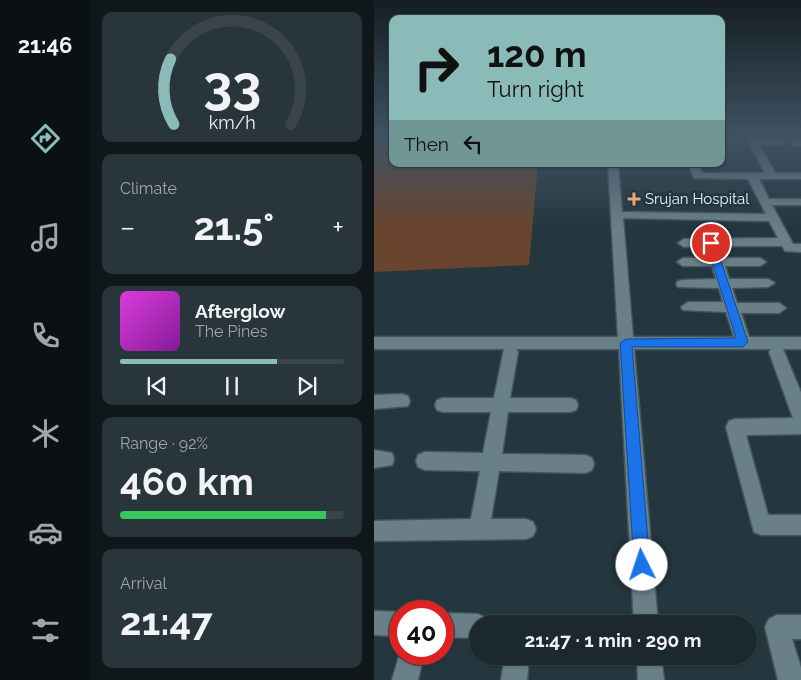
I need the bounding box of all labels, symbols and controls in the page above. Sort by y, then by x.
text: 21:46 [18,32,72,58]
text: 120 m [487,34,587,75]
icon: right [404,35,469,100]
text: 33 [203,54,261,115]
text: Turn right [487,76,584,102]
text: km/h [208,112,256,133]
icon: directions [28,121,63,156]
icon: left [459,130,487,158]
text: Then [404,133,449,155]
text: Climate [120,179,177,198]
place label: Srujan Hospital [645,190,750,208]
marker: Srujan Hospital [627,192,641,206]
text: 21.5° [193,204,274,249]
text: − [120,211,135,244]
text: + [332,211,344,244]
icon: music [28,220,63,255]
pin [690,222,732,264]
icon: arrive [697,229,725,257]
text: Afterglow [195,300,285,322]
icon: phone [28,318,63,353]
text: The Pines [195,322,267,341]
icon: previous [143,372,171,400]
icon: pause [218,372,246,400]
icon: next [293,372,321,400]
icon: climate [28,416,63,451]
text: Range · 92% [120,434,208,453]
text: 460 km [120,459,254,504]
icon: car [28,515,63,550]
position arrow [615,538,667,590]
text: Arrival [120,574,167,593]
text: 21:47 [120,599,213,644]
speed limit sign: 40 [389,600,454,665]
icon: filters [28,613,63,648]
text: 21:47 · 1 min · 290 m [525,629,701,651]

